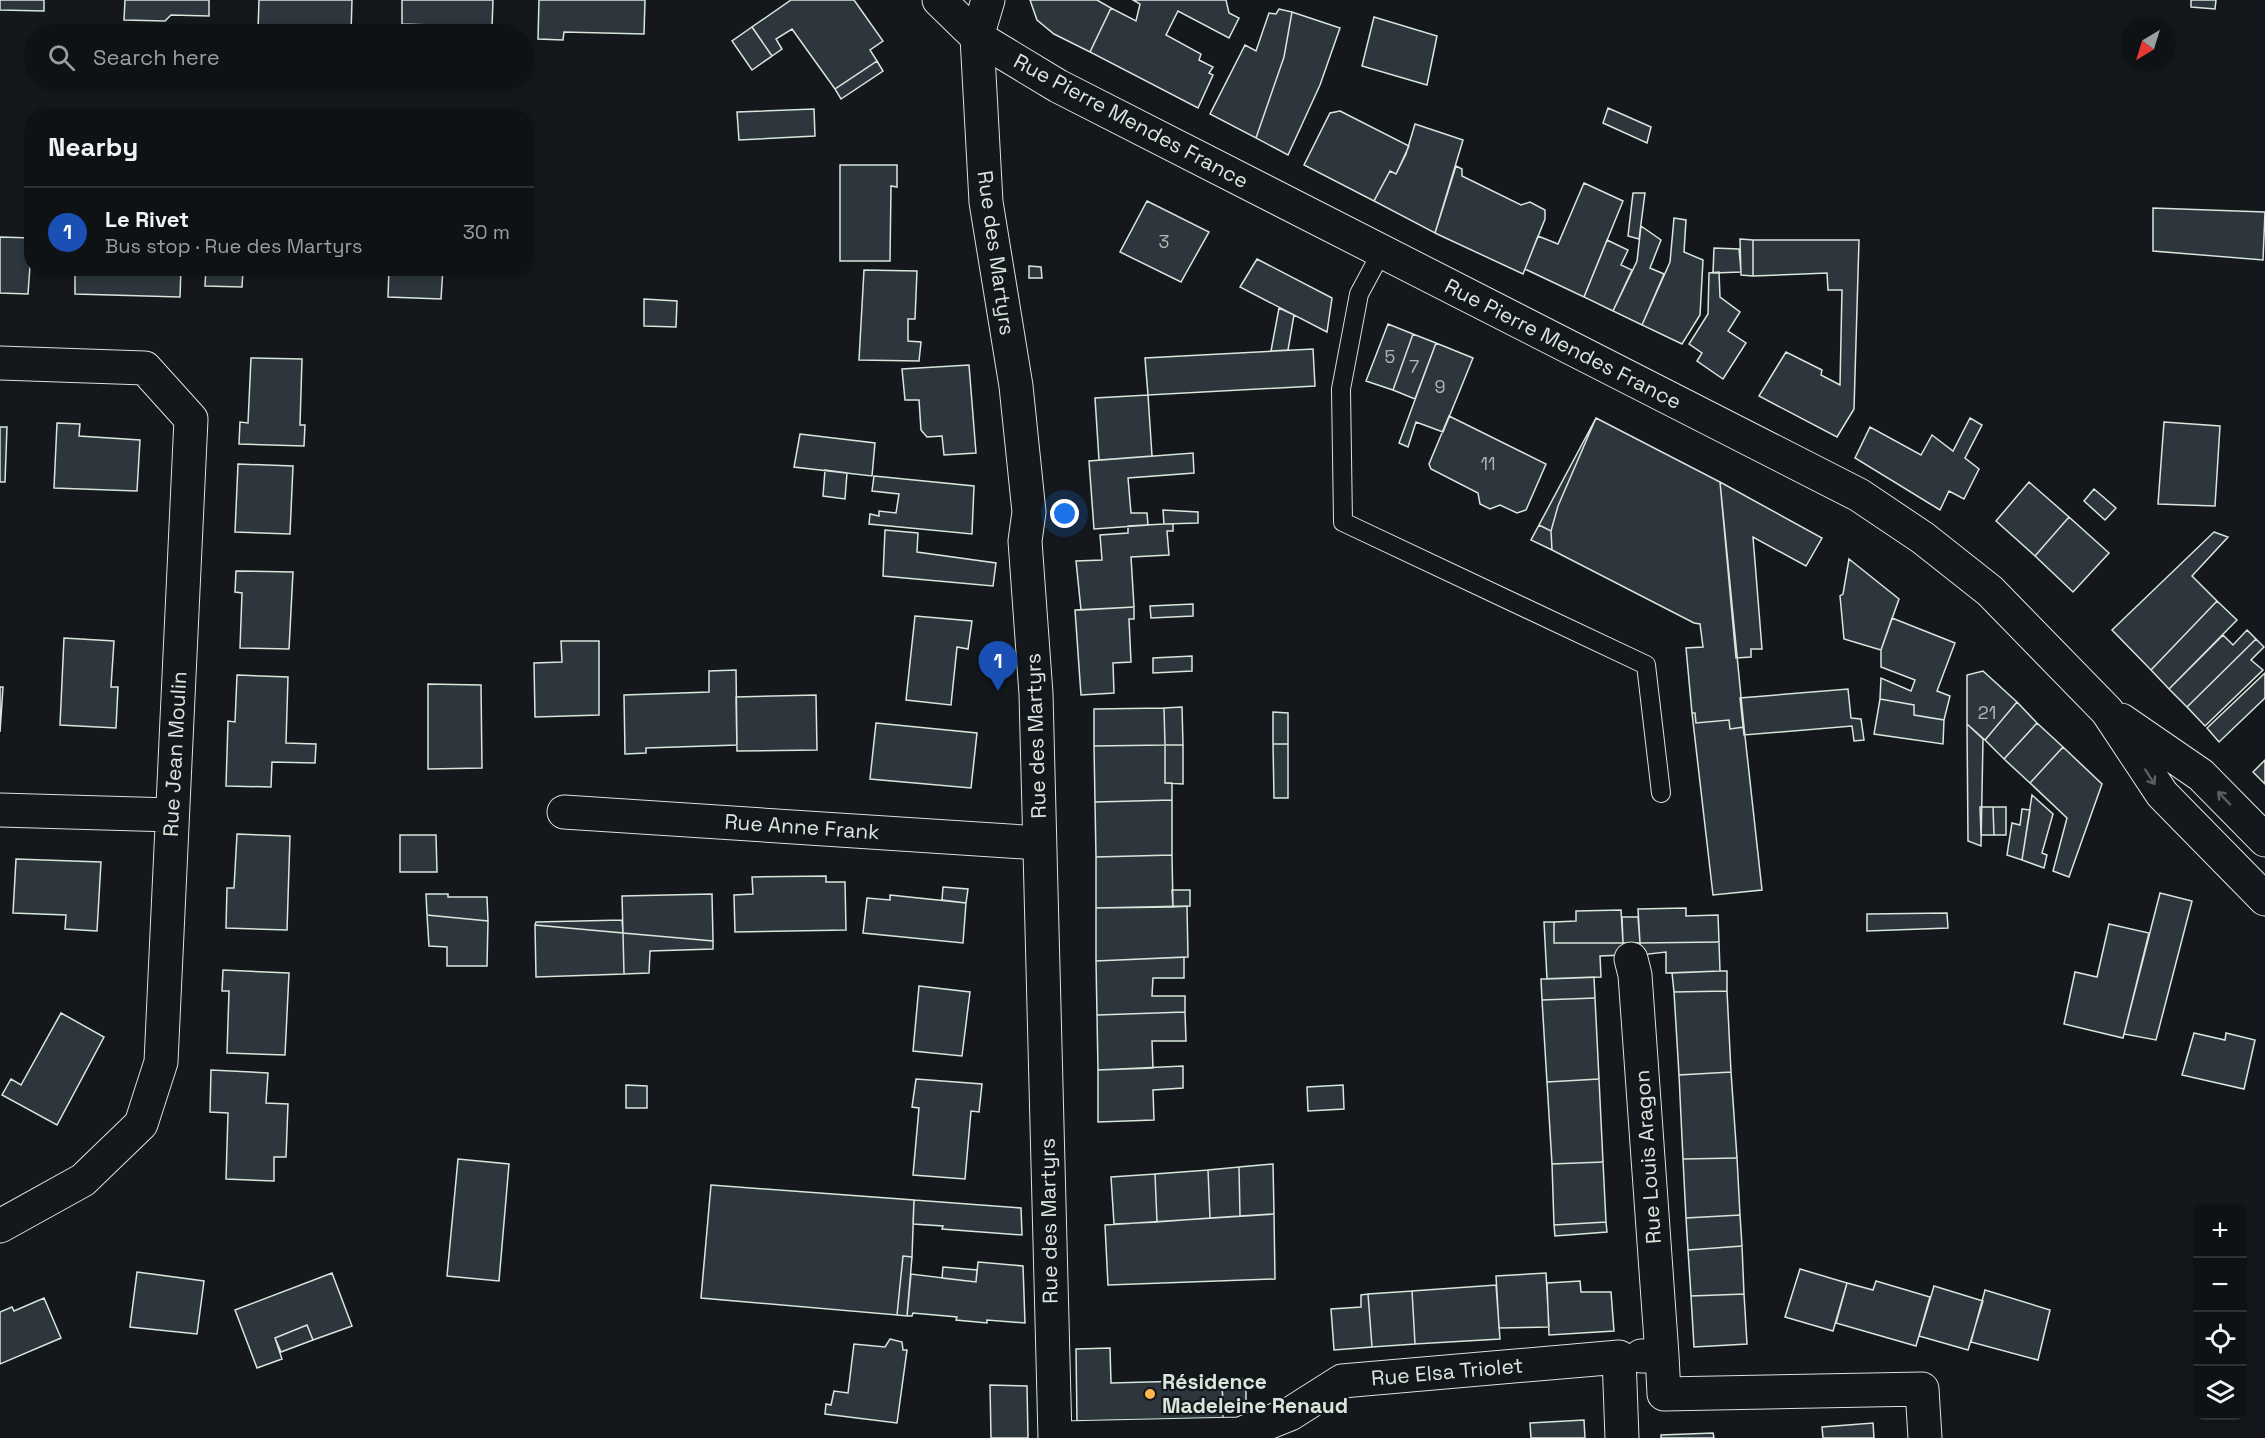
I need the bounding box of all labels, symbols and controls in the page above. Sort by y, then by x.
north arrow [2121,18,2175,72]
search box [24,24,534,90]
icon: search [45,41,78,74]
text: Search here [93,43,220,71]
street label: Rue Pierre Mendes France [1009,47,1253,194]
text: Nearby [48,130,138,164]
street label: Rue des Martyrs [972,169,1021,337]
text: Le Rivet [105,205,189,233]
text: 1 [63,219,72,245]
text: 30 m [463,219,510,245]
house number: 3 [1159,230,1169,253]
text: Bus stop · Rue des Martyrs [105,233,362,259]
street label: Rue Pierre Mendes France [1440,272,1686,415]
house number: 5 [1385,345,1395,368]
house number: 7 [1409,355,1419,378]
house number: 9 [1434,375,1446,398]
house number: 11 [1480,452,1496,475]
your location [1050,499,1079,528]
pin: 1 [978,642,1018,691]
street label: Rue des Martyrs [1019,653,1052,819]
street label: Rue Jean Moulin [157,670,192,837]
house number: 21 [1978,701,1996,724]
one-way arrow [2145,768,2157,785]
one-way arrow [2217,790,2231,805]
street label: Rue Anne Frank [723,808,881,845]
street label: Rue Louis Aragon [1628,1069,1667,1245]
street label: Rue des Martyrs [1034,1138,1063,1304]
map controls [2193,1204,2247,1420]
button: + [2193,1204,2247,1258]
button: − [2193,1258,2247,1312]
button: locate [2193,1312,2247,1366]
street label: Rue Elsa Triolet [1370,1351,1524,1392]
button: layers [2193,1366,2247,1420]
place label: Résidence Madeleine Renaud [1162,1368,1348,1419]
marker: Résidence Madeleine Renaud [1143,1387,1157,1401]

